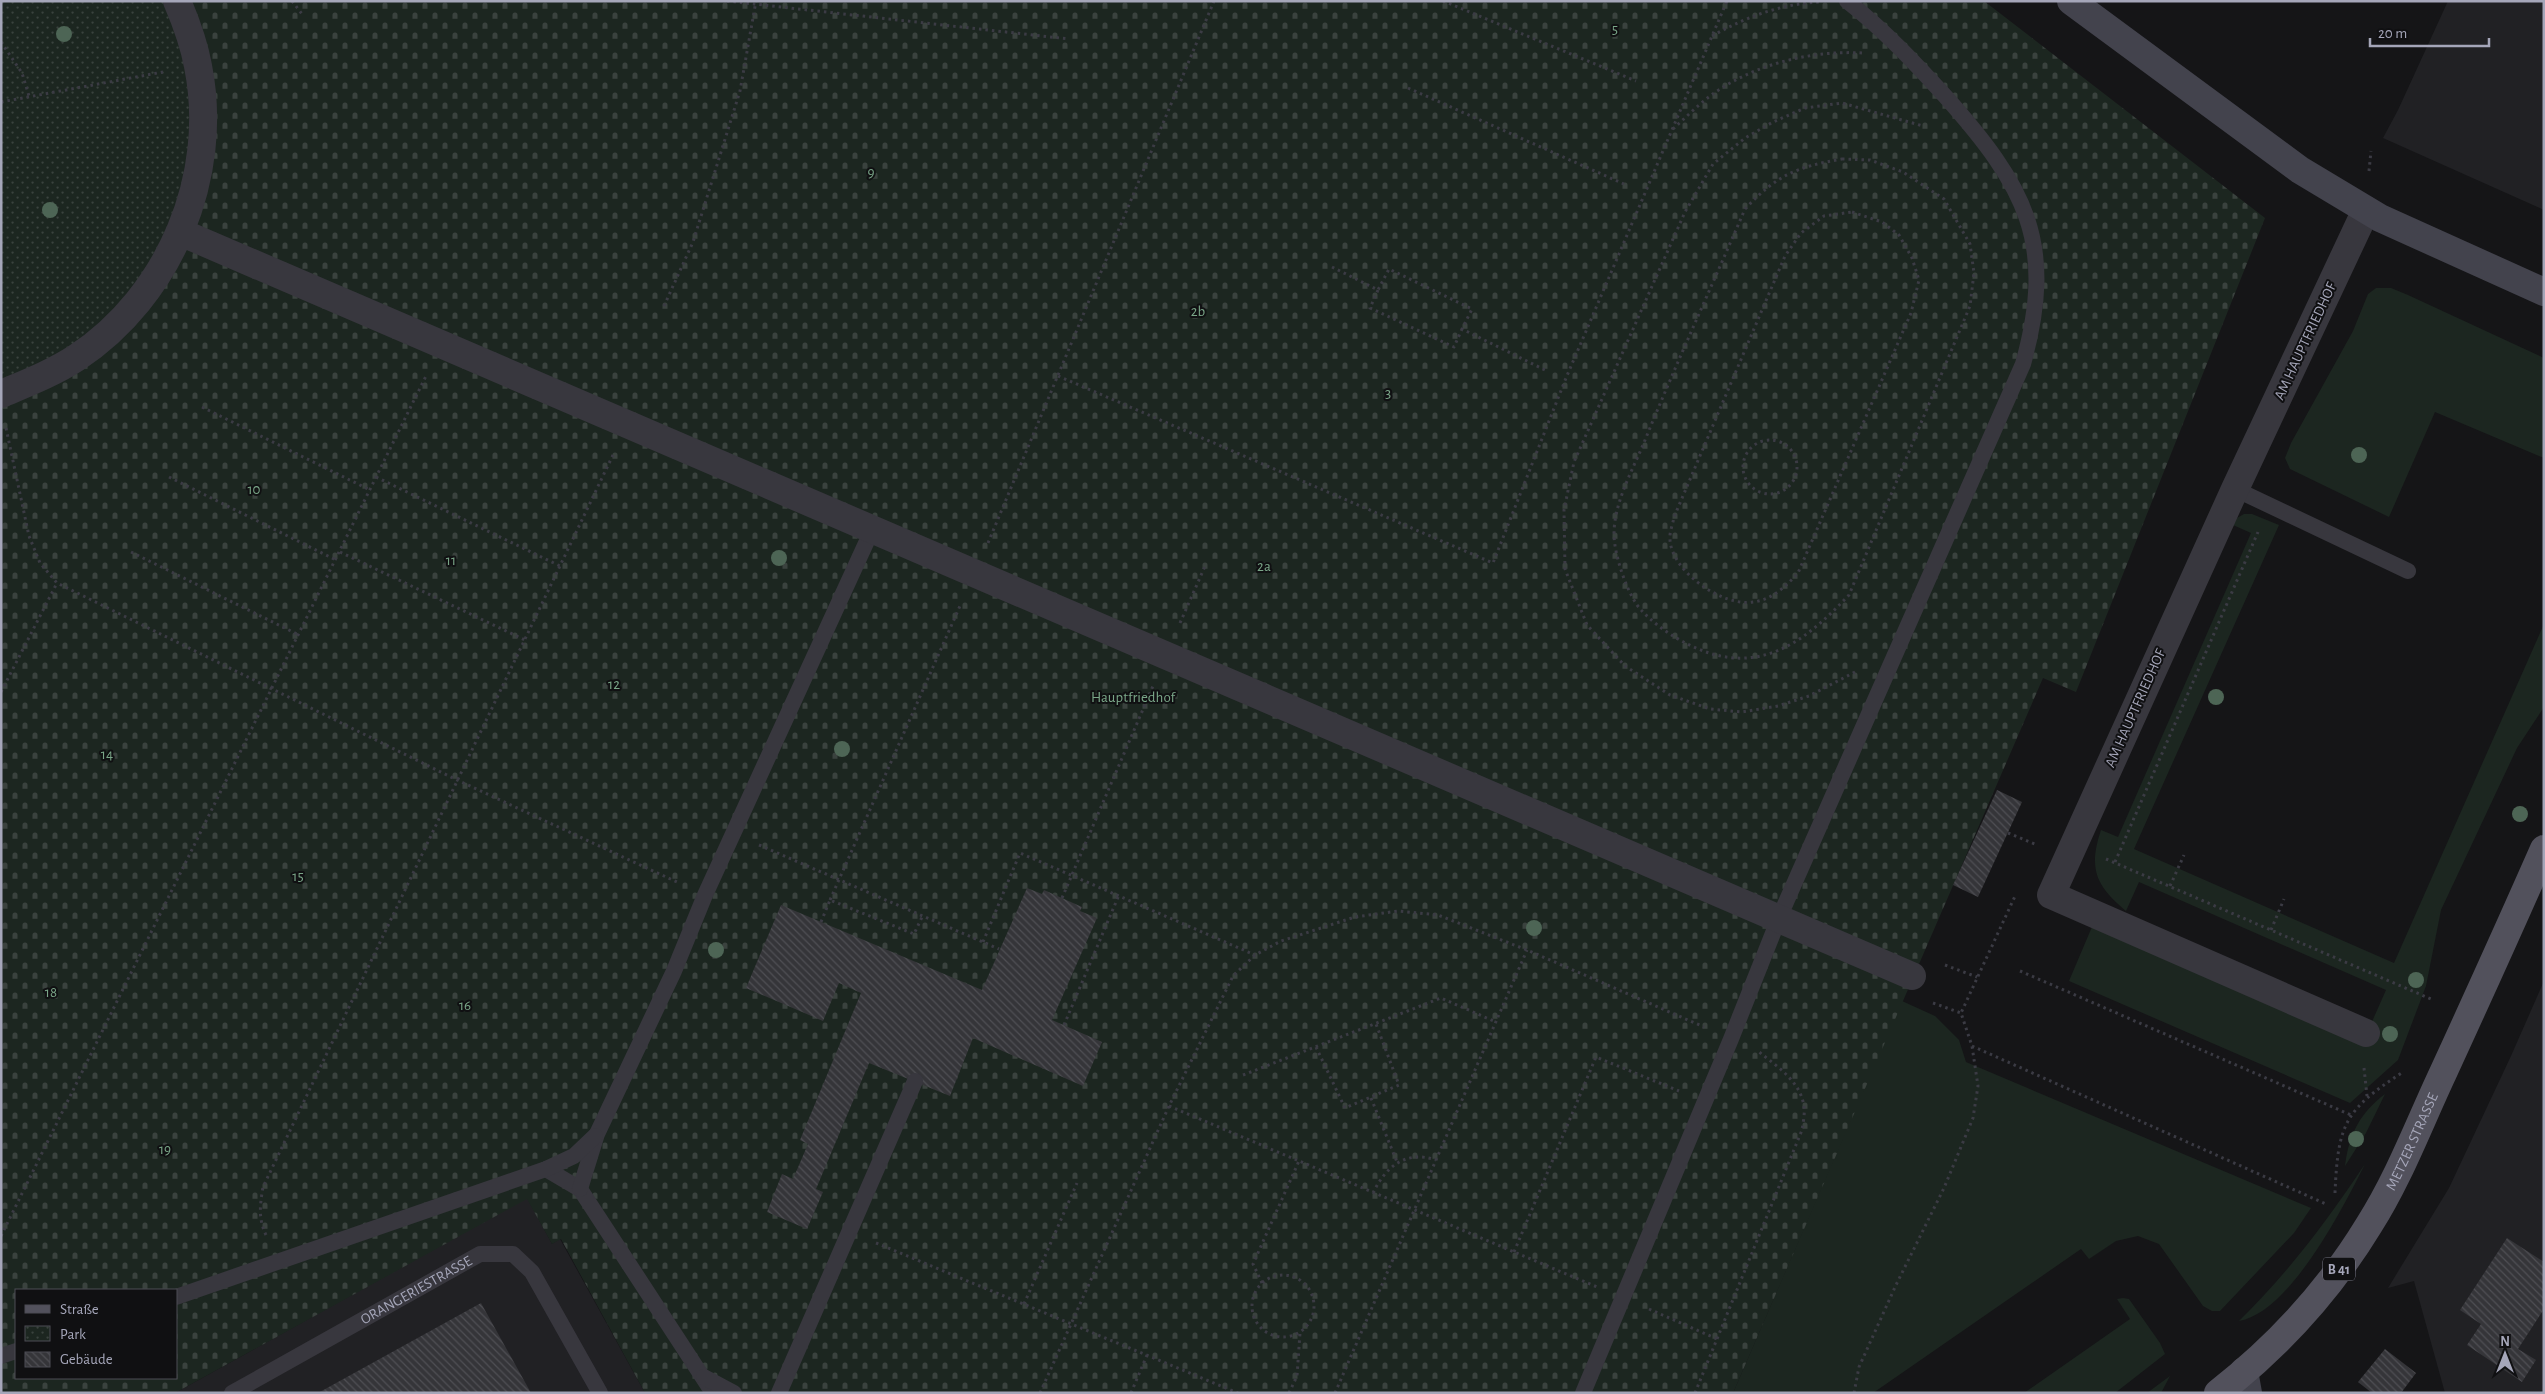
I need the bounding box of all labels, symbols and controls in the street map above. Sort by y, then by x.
scale bar [2370,15,2489,47]
park label: 5 [1612,22,1618,37]
text: 20 m [2378,26,2407,41]
park label: 9 [867,165,875,180]
street label: AM HAUPTFRIEDHOF [2272,280,2340,402]
park label: 2b [1191,304,1206,319]
park label: 3 [1385,386,1391,401]
park label: 10 [247,482,261,497]
park label: 11 [446,553,456,568]
park label: 2a [1257,559,1271,574]
street label: AM HAUPTFRIEDHOF [2103,646,2169,770]
park label: 12 [608,677,620,692]
park label: Hauptfriedhof [1091,690,1176,705]
park label: 14 [101,747,113,762]
park label: 15 [292,869,304,884]
park label: 18 [45,985,57,1000]
park label: 16 [459,998,471,1013]
street label: METZER STRASSE [2383,1091,2441,1193]
park label: 19 [159,1142,171,1157]
street label: ORANGERIESTRASSE [358,1253,474,1327]
road number: B 41 [2323,1258,2355,1280]
legend [15,1289,178,1379]
text: Straße [60,1302,99,1317]
text: Park [60,1327,86,1342]
north arrow [2480,1329,2530,1379]
text: N [2500,1335,2510,1349]
text: Gebäude [60,1352,113,1367]

